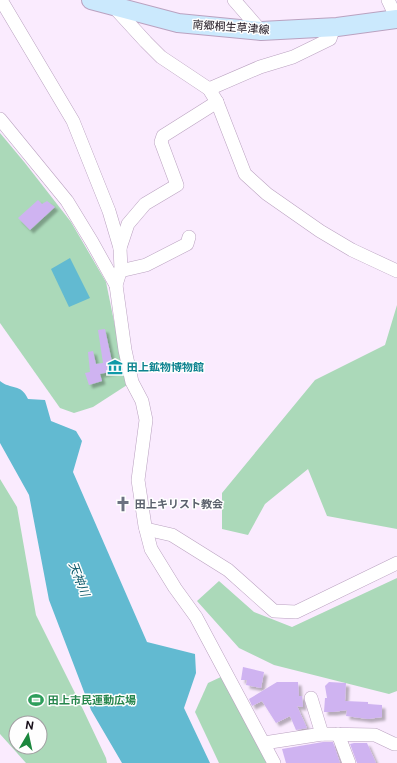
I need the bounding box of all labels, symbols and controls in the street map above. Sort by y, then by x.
street label: 南郷桐生草津線 [192,18,270,36]
museum icon: 田上鉱物博物館 [106,358,124,376]
place label: 田上鉱物博物館 [127,361,204,373]
church icon: 田上キリスト教会 [114,495,132,513]
place label: 田上キリスト教会 [135,498,223,510]
water label: 天神川 [66,560,93,600]
sports icon: 田上市民運動広場 [27,691,45,709]
place label: 田上市民運動広場 [48,694,136,706]
north arrow [8,715,48,755]
text: N [24,719,35,732]

